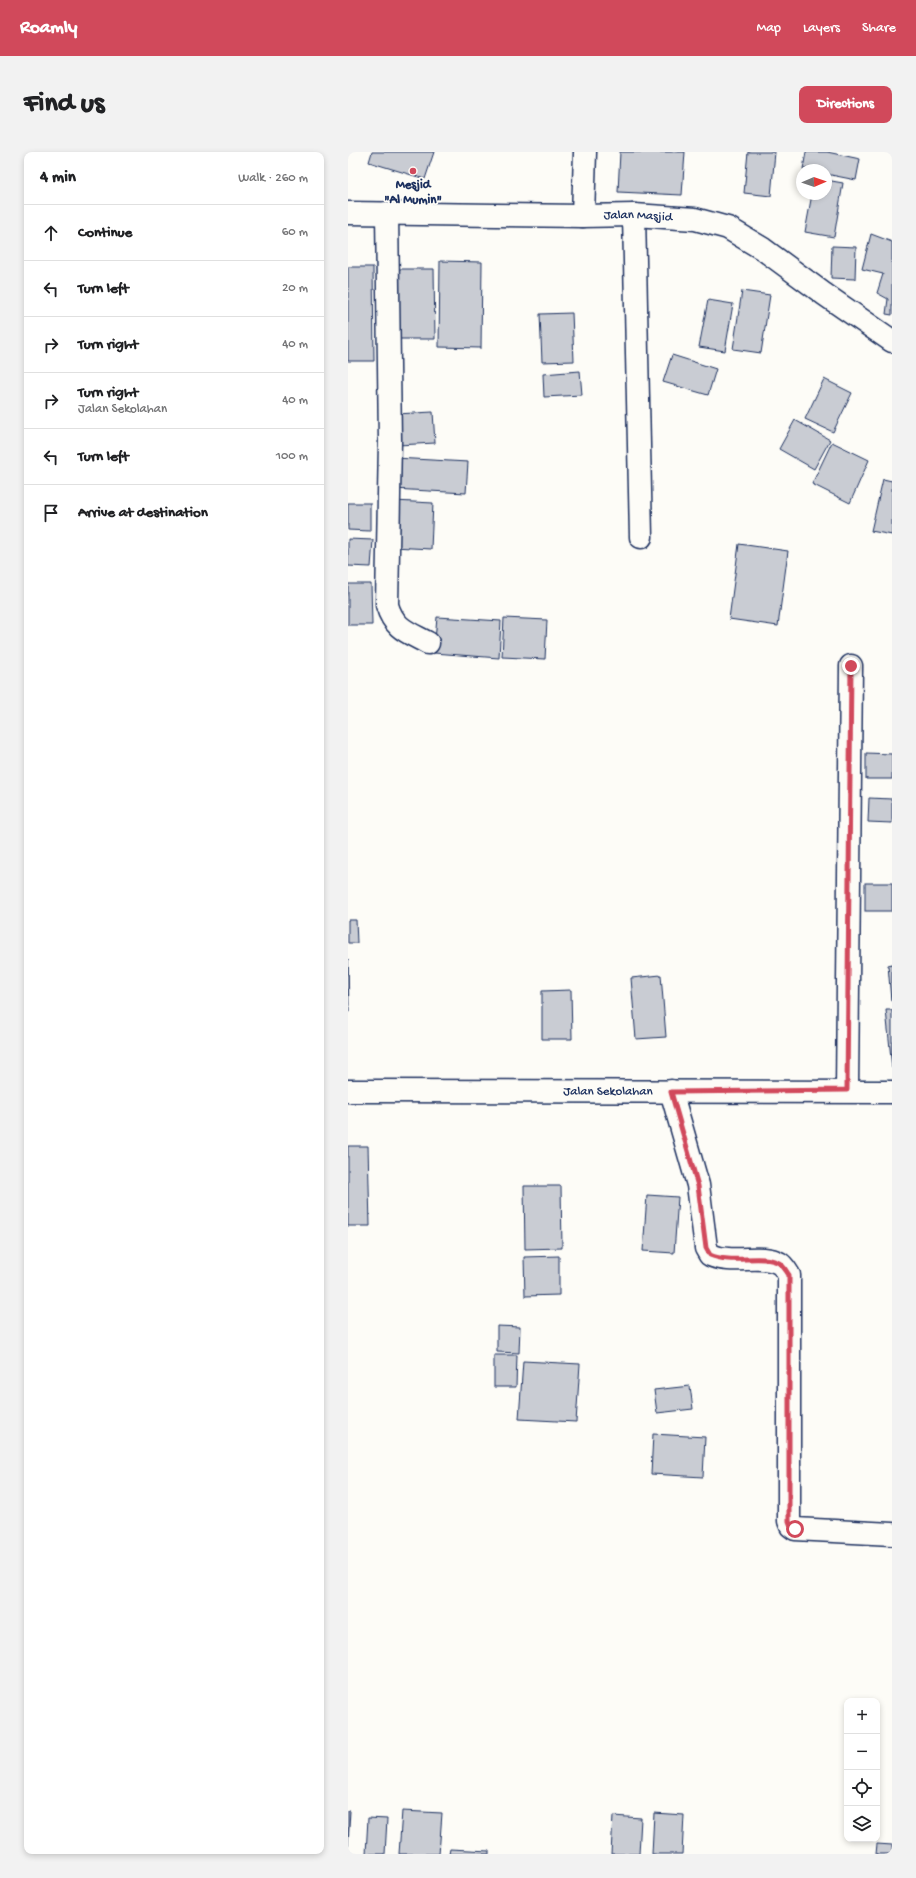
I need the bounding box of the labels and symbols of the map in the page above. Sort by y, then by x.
north arrow [796,164,832,200]
marker: Mesjid "Al Mumin" [408,166,418,176]
place label: Mesjid "Al Mumin" [384,178,442,208]
street label: Jalan Masjid [603,207,674,225]
route end [842,657,860,675]
street label: Jalan Sekolahan [563,1084,653,1099]
route start [786,1520,804,1538]

